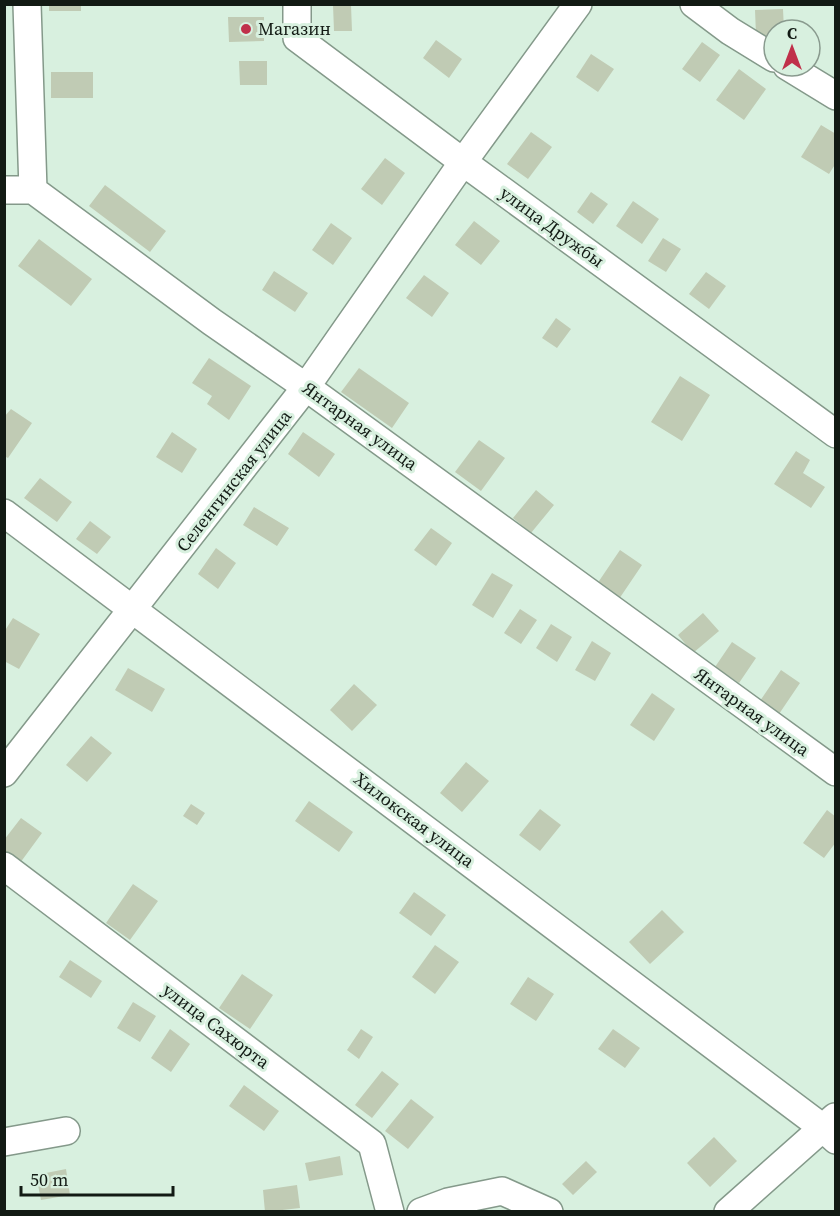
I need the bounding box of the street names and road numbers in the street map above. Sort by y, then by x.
street label: улица Дружбы [495,180,610,273]
street label: Янтарная улица [298,375,424,476]
street label: Селенгинская улица [170,404,298,557]
street label: Янтарная улица [690,661,816,762]
street label: Хилокская улица [349,766,480,874]
street label: улица Сахюрта [158,977,276,1075]

